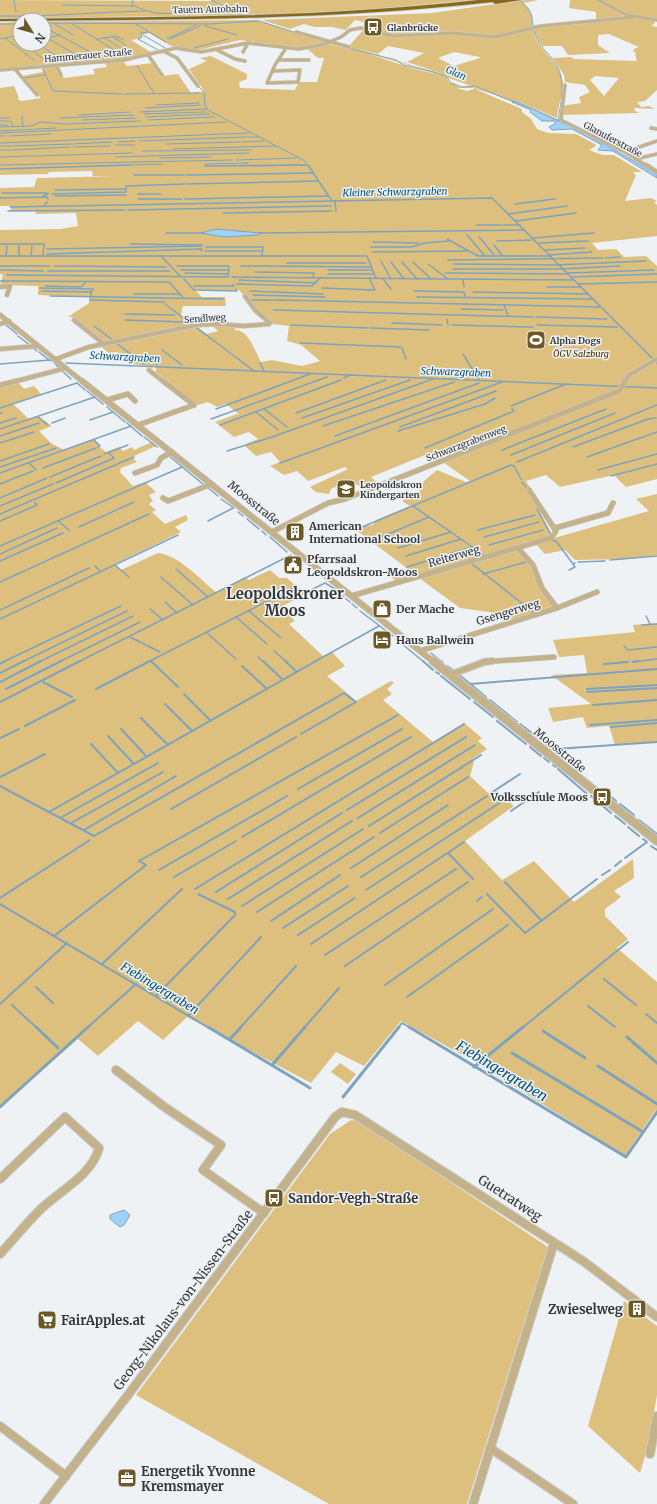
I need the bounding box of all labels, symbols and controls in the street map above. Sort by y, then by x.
street label: Tauern Autobahn [172,3,248,15]
north arrow [12,12,52,52]
bus stop icon: Glanbrücke [362,16,384,38]
place label: Glanbrücke [387,22,438,33]
text: N [32,30,48,46]
street label: Hammerauer Straße [44,46,133,64]
water label: Glan [444,63,468,83]
street label: Glanuferstraße [582,119,644,159]
water label: Kleiner Schwarzgraben [341,185,448,199]
street label: Sendlweg [184,311,227,325]
sports icon: Alpha Dogs [525,329,547,351]
place label: Alpha Dogs [549,335,601,346]
park label: ÖGV Salzburg [553,348,609,359]
water label: Schwarzgraben [89,349,161,365]
water label: Schwarzgraben [421,364,491,380]
street label: Schwarzgrabenweg [424,422,508,463]
street label: Moosstraße [225,478,283,528]
school or university icon: Leopoldskron Kindergarten [335,478,357,500]
place label: Leopoldskron Kindergarten [360,479,422,500]
place label: American International School [308,519,421,546]
building icon: American International School [284,521,306,543]
street label: Reiterweg [426,542,482,570]
place label: Pfarrsaal Leopoldskron-Moos [307,552,418,579]
public building icon: Pfarrsaal Leopoldskron-Moos [282,554,304,576]
district label: Leopoldskroner Moos [226,584,344,620]
street label: Gsengerweg [475,596,542,628]
shop icon: Der Mache [371,598,393,620]
place label: Der Mache [396,602,454,616]
hotel icon: Haus Ballwein [371,629,393,651]
place label: Haus Ballwein [396,633,474,647]
street label: Moosstraße [531,725,589,775]
bus stop icon: Volksschule Moos [591,786,613,808]
place label: Volksschule Moos [490,790,588,804]
water label: Fiebingergraben [117,958,202,1017]
water label: Fiebingergraben [452,1036,551,1105]
street label: Guetratweg [475,1171,545,1225]
bus stop icon: Sandor-Vegh-Straße [263,1187,285,1209]
place label: Sandor-Vegh-Straße [288,1190,418,1207]
street label: Georg-Nikolaus-von-Nissen-Straße [110,1206,257,1394]
building icon: Zwieselweg [626,1298,648,1320]
place label: Zwieselweg [548,1301,623,1318]
supermarket icon: FairApples.at [36,1309,58,1331]
place label: FairApples.at [61,1312,146,1329]
place label: Energetik Yvonne Kremsmayer [141,1463,255,1495]
office icon: Energetik Yvonne Kremsmayer [116,1467,138,1489]

